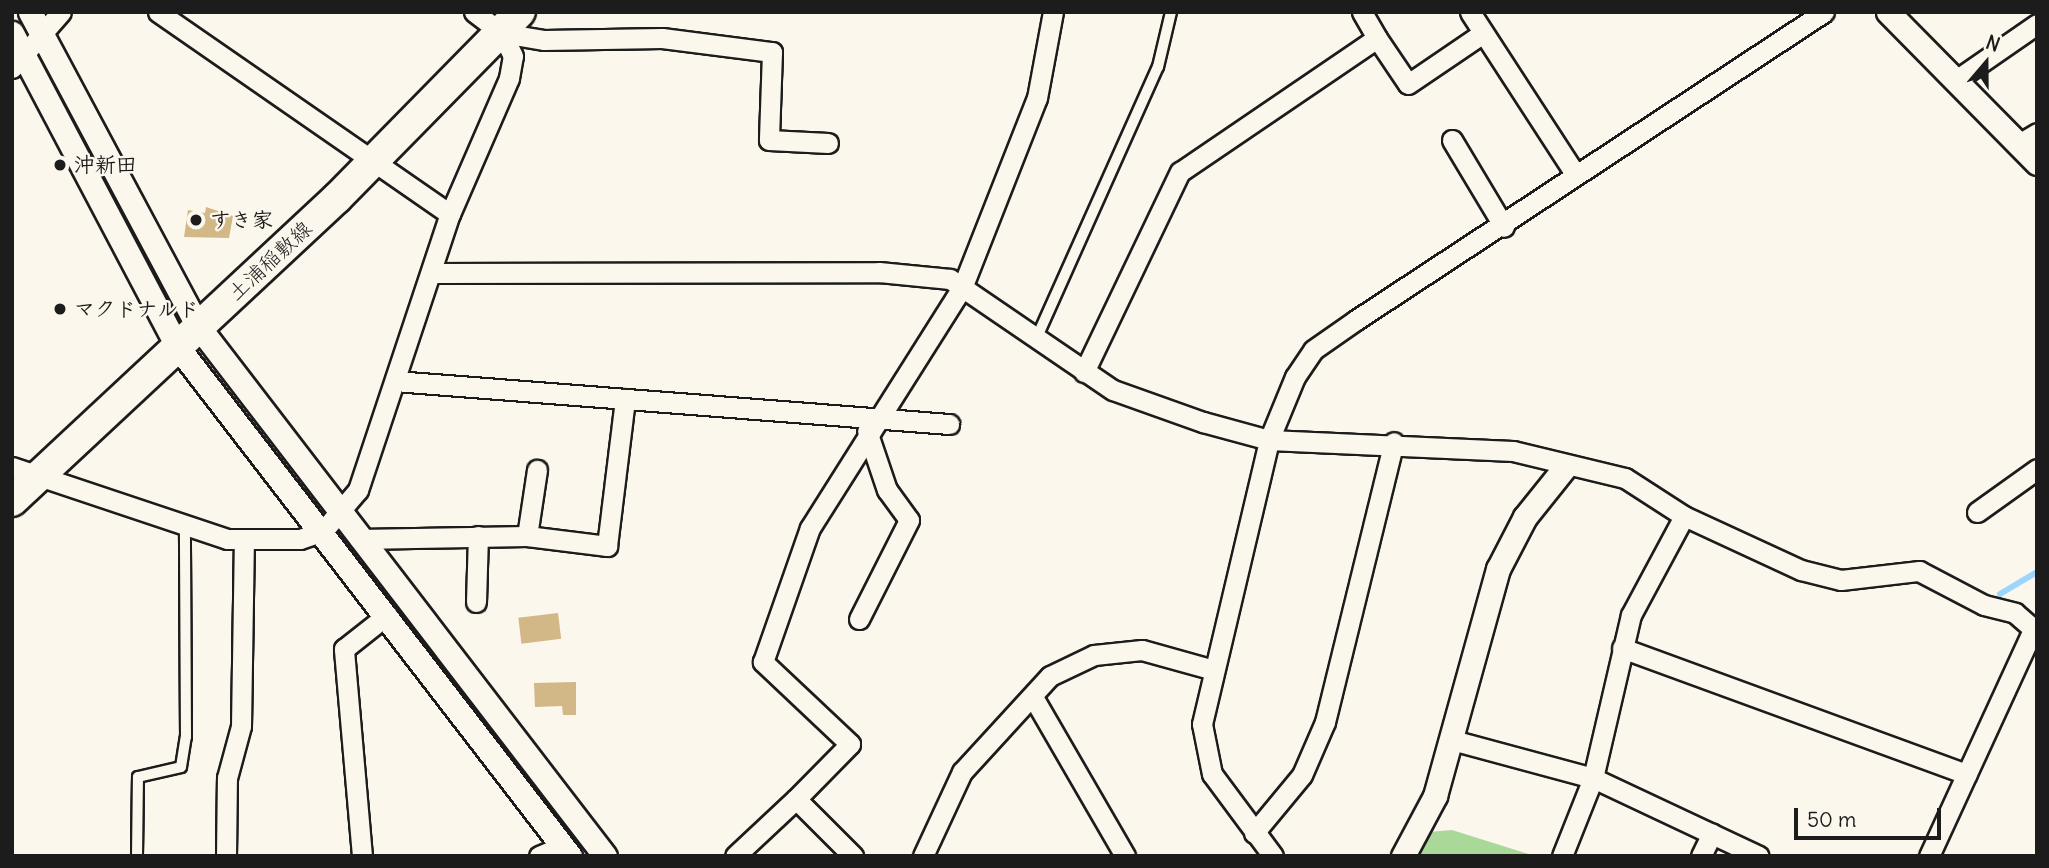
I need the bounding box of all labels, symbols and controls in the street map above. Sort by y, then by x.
north arrow [1951,28,2021,98]
text: N [1983,30,2003,57]
place label: 沖新田 [74,152,137,178]
marker: 沖新田 [52,157,68,173]
place label: すき家 [210,207,273,233]
marker: すき家 [188,212,204,228]
street label: 土浦稲敷線 [223,216,317,306]
place label: マクドナルド [74,296,200,322]
marker: マクドナルド [52,301,68,317]
scale bar [1797,794,1944,838]
text: 50 m [1807,806,1856,833]

